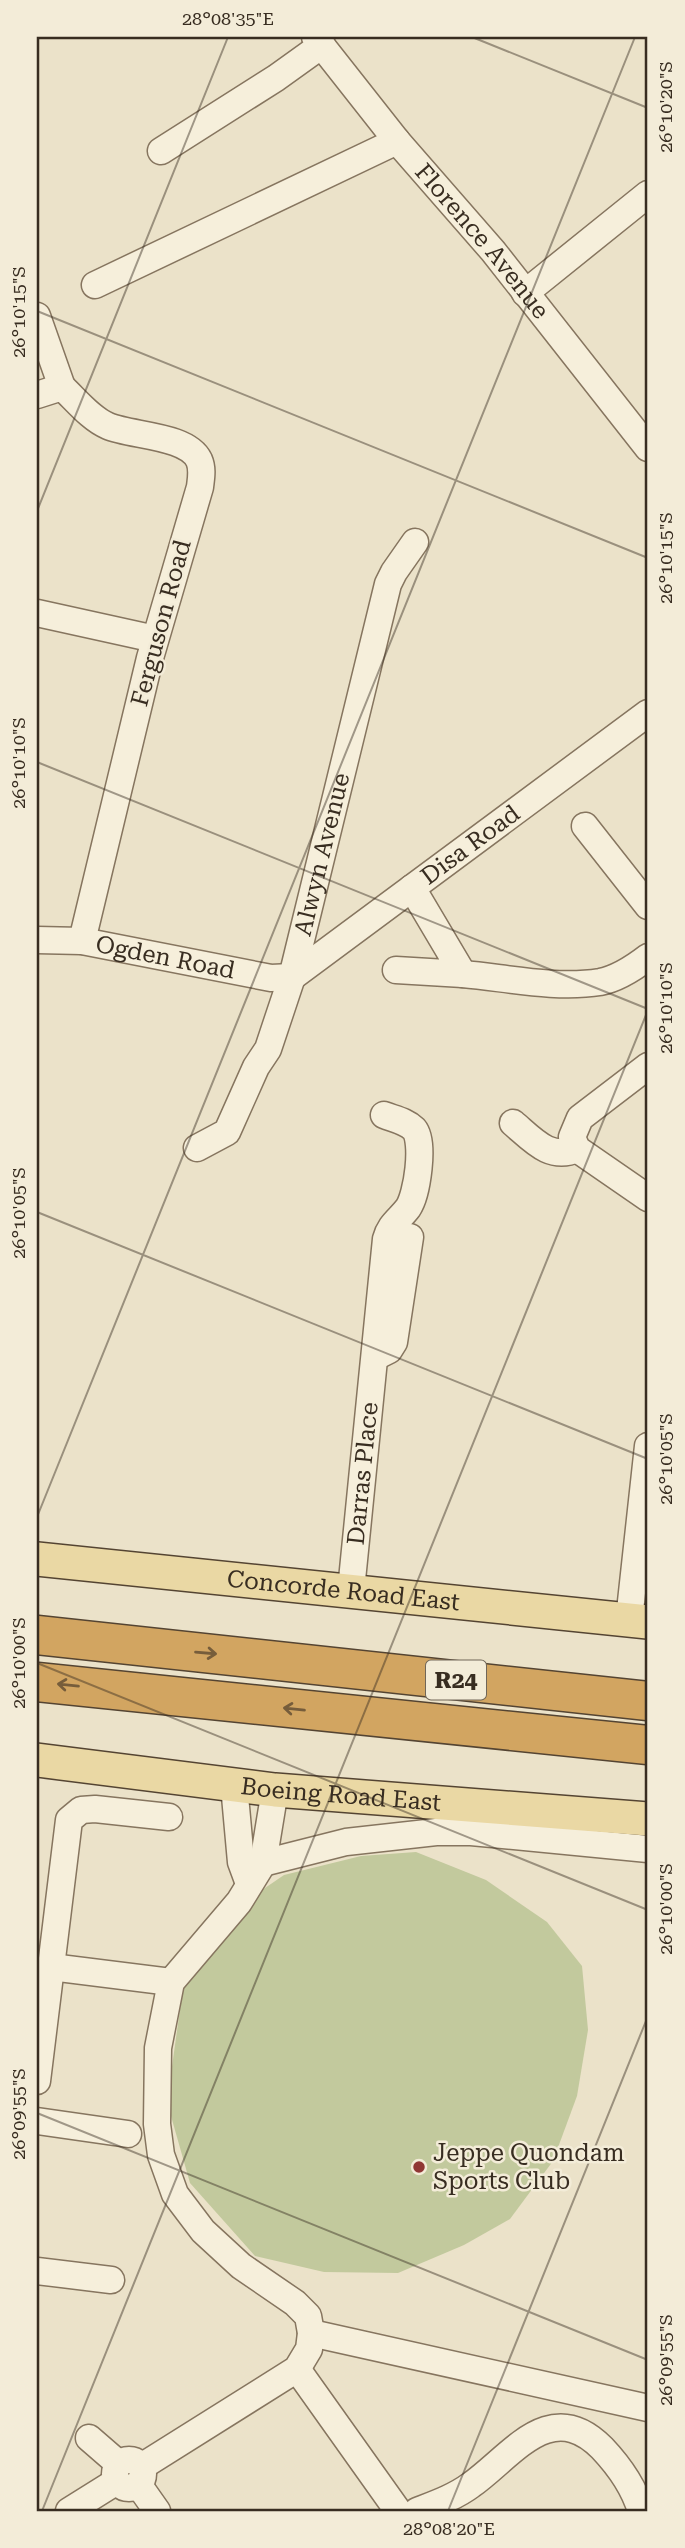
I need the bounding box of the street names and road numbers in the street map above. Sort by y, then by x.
street label: Florence Avenue [409,158,555,324]
street label: Ferguson Road [125,537,197,709]
street label: Alwyn Avenue [289,770,355,939]
street label: Disa Road [416,799,525,890]
street label: Ogden Road [93,930,237,985]
street label: Darras Place [342,1401,384,1546]
street label: Concorde Road East [226,1565,461,1617]
road number: R24 [426,1660,486,1700]
street label: Boeing Road East [239,1772,442,1817]

